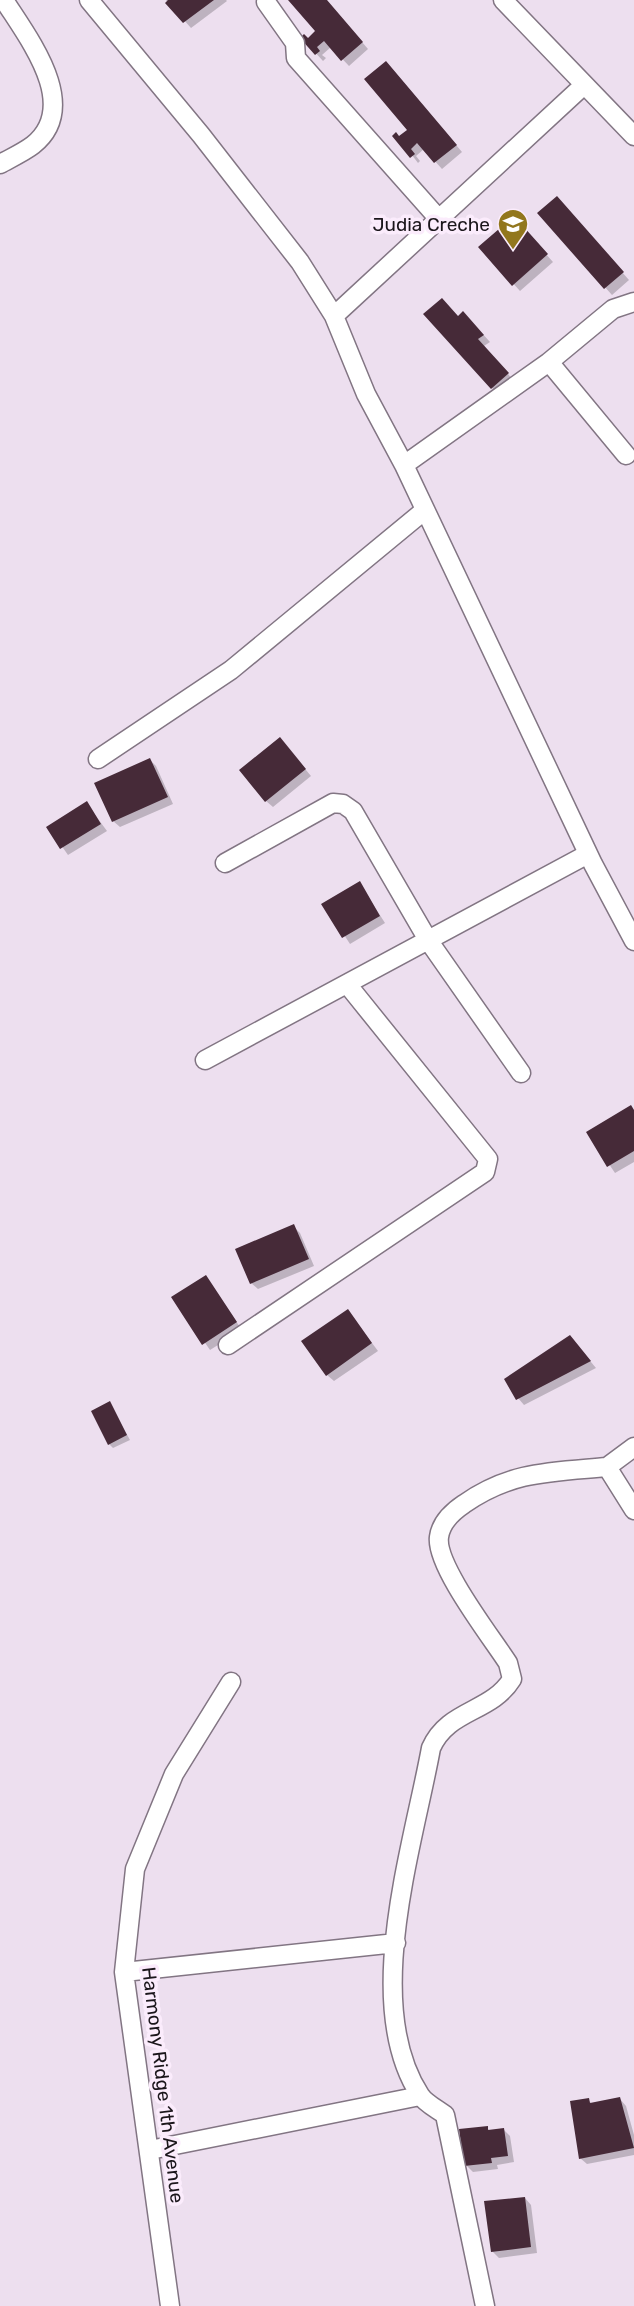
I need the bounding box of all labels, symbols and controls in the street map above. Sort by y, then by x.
school or university icon: Judia Creche [496,207,530,251]
place label: Judia Creche [373,213,490,236]
street label: Harmony Ridge 1th Avenue [137,1966,189,2204]

